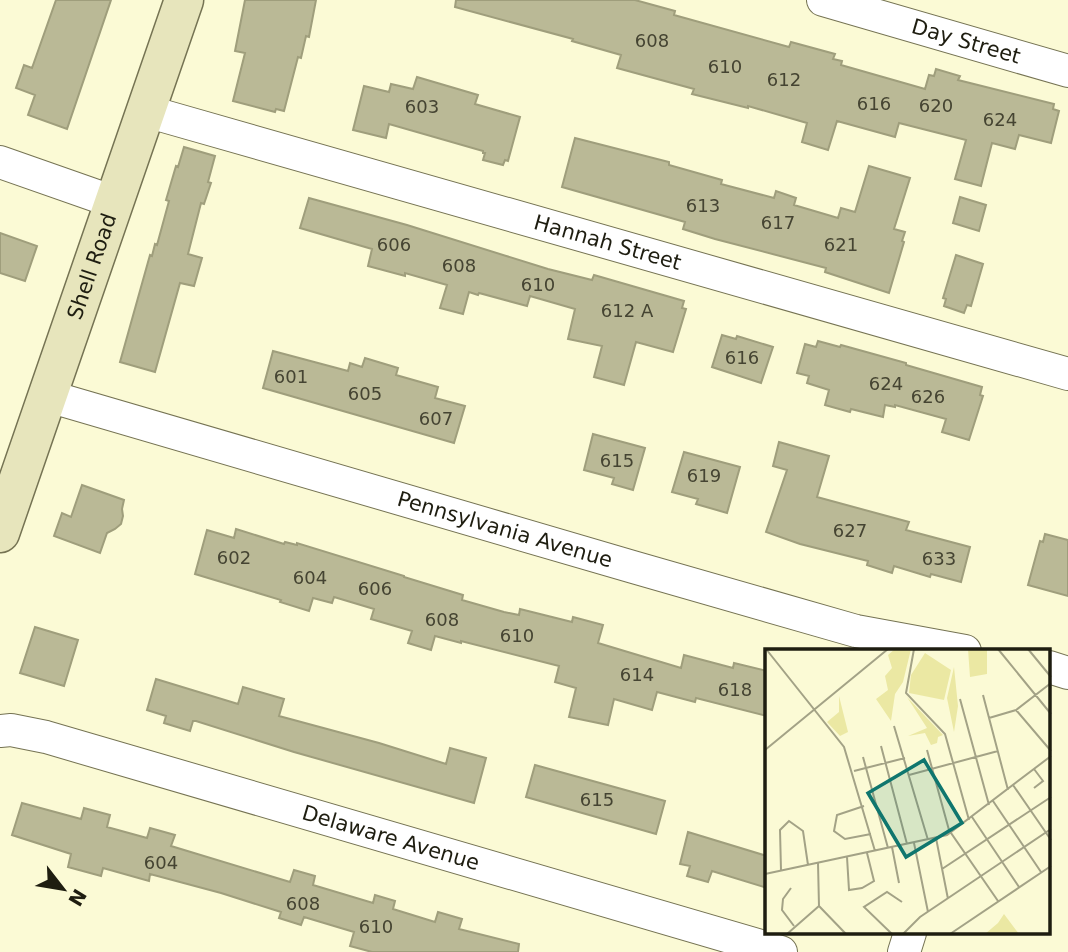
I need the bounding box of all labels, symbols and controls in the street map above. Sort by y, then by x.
street label: Day Street [909,14,1023,69]
house number: 608 [635,30,669,51]
house number: 610 [708,56,742,77]
house number: 612 [767,69,801,90]
house number: 616 [857,93,891,114]
house number: 620 [919,95,953,116]
house number: 603 [405,96,439,117]
house number: 624 [983,109,1017,130]
house number: 613 [686,195,720,216]
street label: Shell Road [63,210,121,323]
street label: Hannah Street [531,210,684,275]
house number: 617 [761,212,795,233]
house number: 606 [377,234,411,255]
house number: 621 [824,234,858,255]
house number: 608 [442,255,476,276]
house number: 610 [521,274,555,295]
house number: 612 A [601,300,654,321]
house number: 616 [725,347,759,368]
house number: 601 [274,366,308,387]
house number: 624 [869,373,903,394]
house number: 605 [348,383,382,404]
house number: 626 [911,386,945,407]
house number: 607 [419,408,453,429]
house number: 615 [600,450,634,471]
house number: 619 [687,465,721,486]
street label: Pennsylvania Avenue [395,487,615,572]
house number: 627 [833,520,867,541]
house number: 602 [217,547,251,568]
house number: 633 [922,548,956,569]
house number: 604 [293,567,327,588]
house number: 606 [358,578,392,599]
house number: 608 [425,609,459,630]
house number: 610 [500,625,534,646]
inset map [765,649,1050,934]
house number: 614 [620,664,654,685]
house number: 618 [718,679,752,700]
house number: 615 [580,789,614,810]
street label: Delaware Avenue [299,801,482,875]
house number: 604 [144,852,178,873]
north arrow [28,854,98,924]
text: N [64,885,91,910]
house number: 608 [286,893,320,914]
house number: 610 [359,916,393,937]

